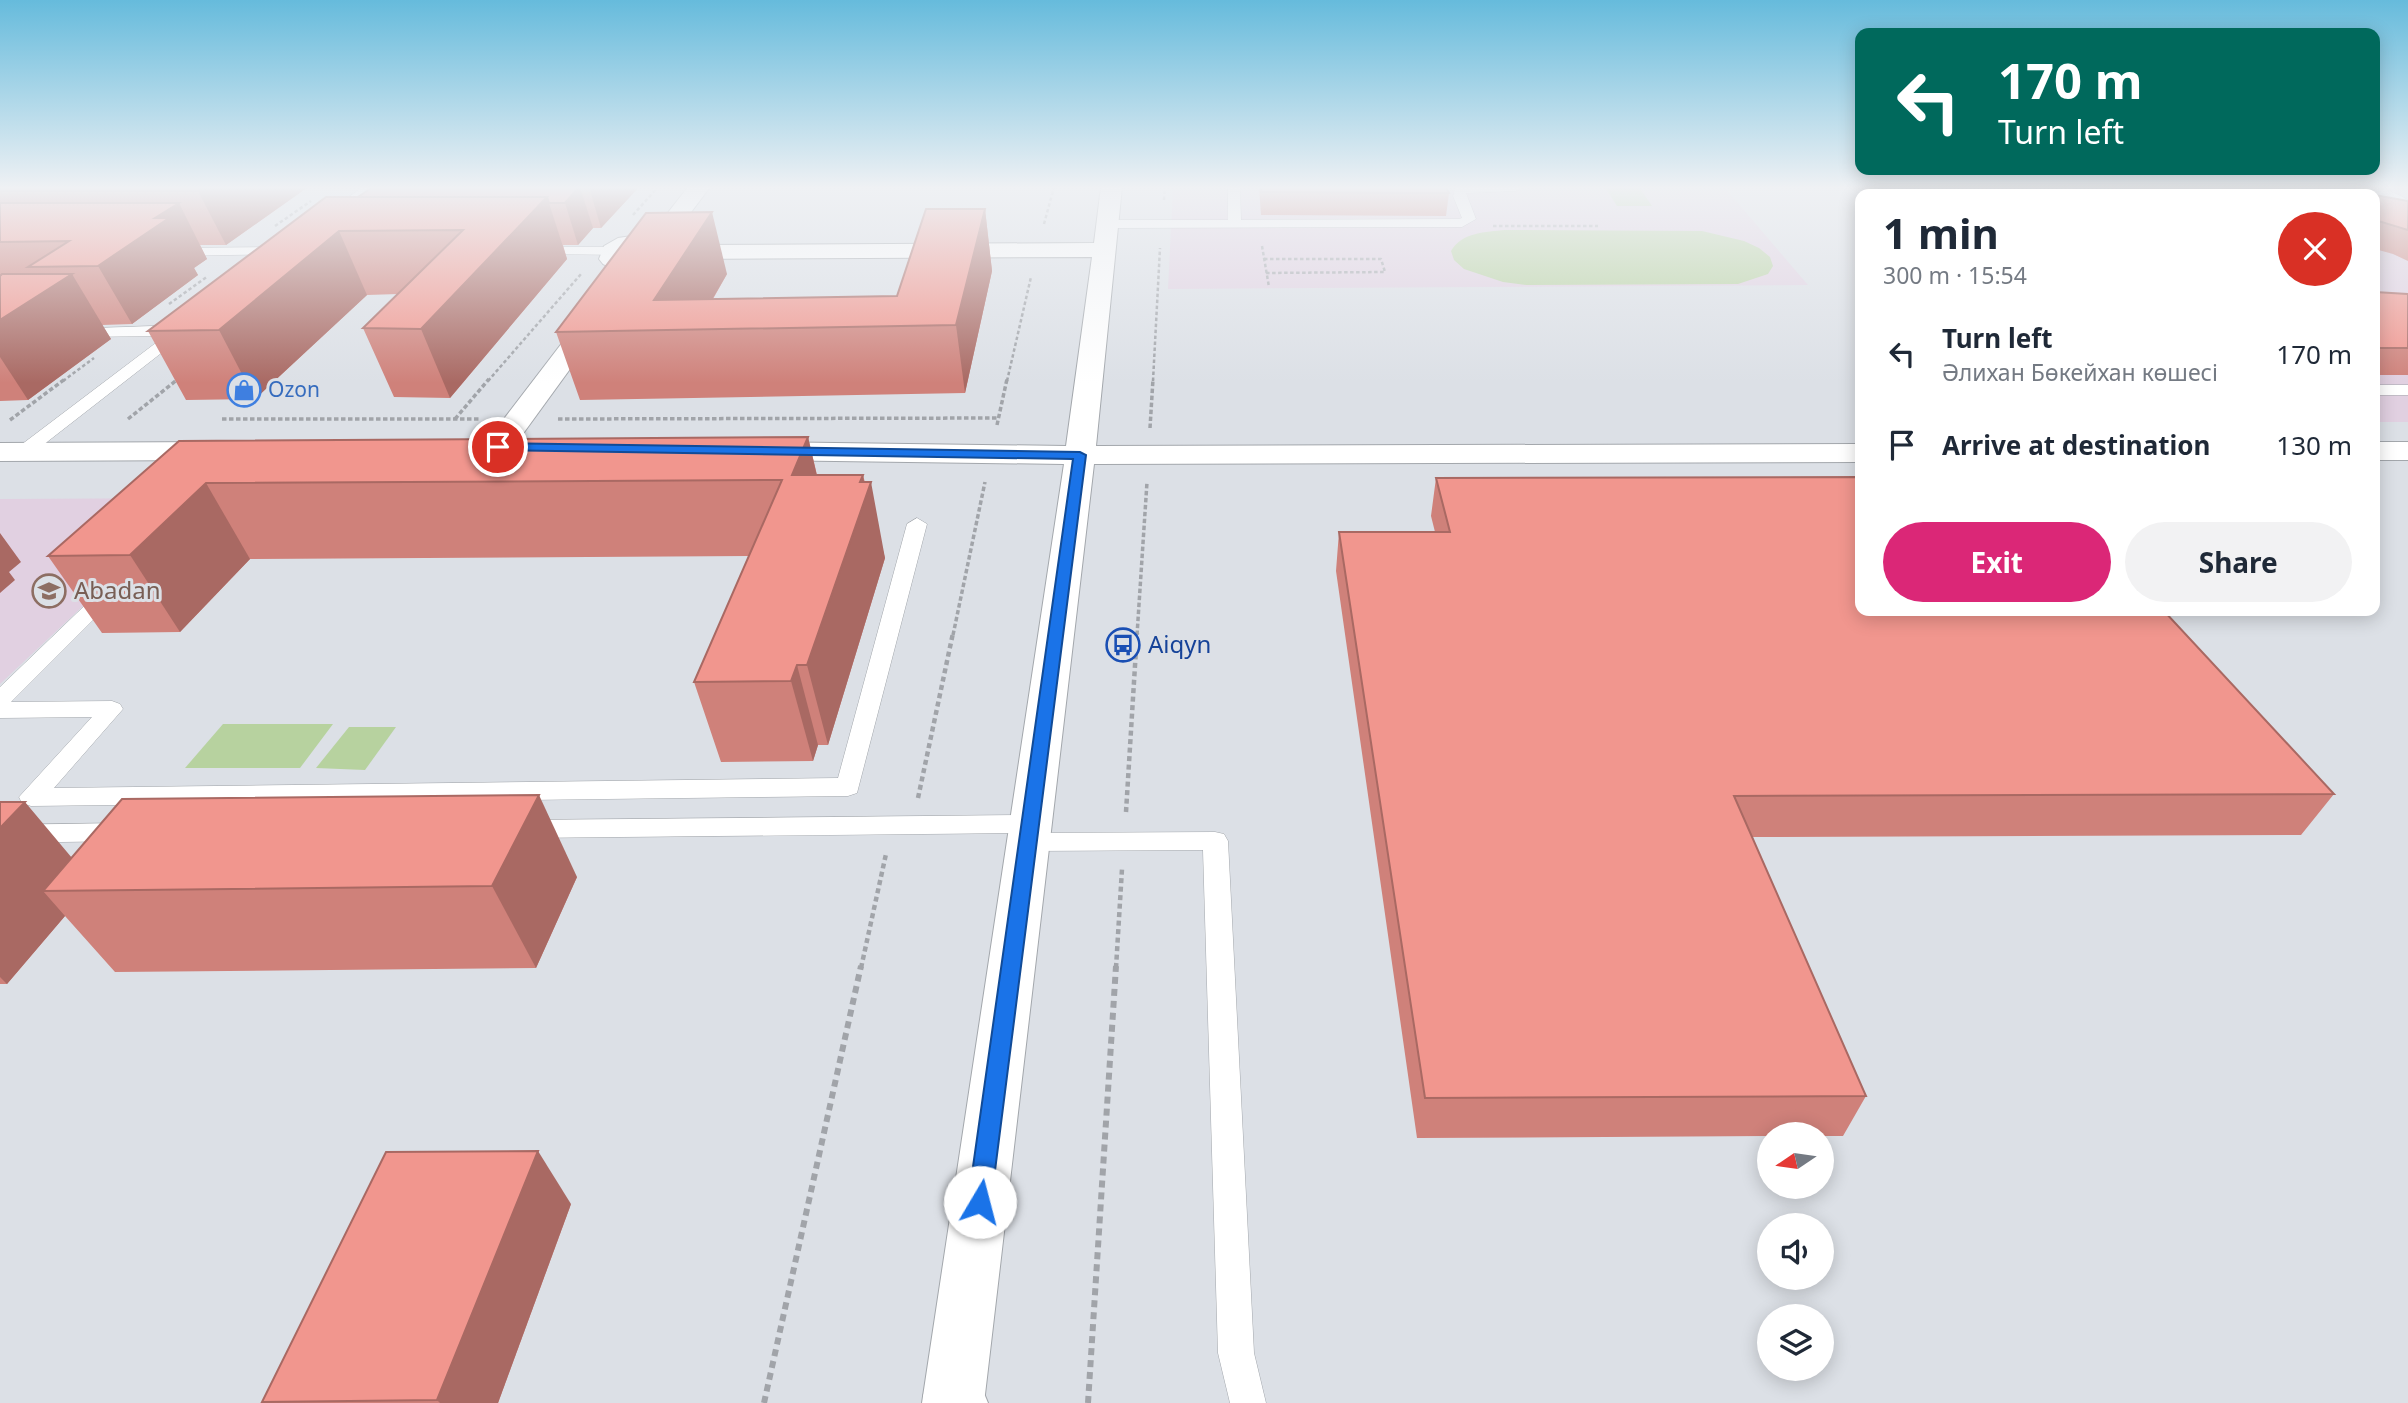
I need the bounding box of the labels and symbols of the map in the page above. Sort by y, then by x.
shop icon: Ozon [225,371,263,409]
place label: Ozon [268,375,320,403]
pin [468,417,528,477]
school or university icon: Abadan [30,572,68,610]
place label: Abadan [74,573,161,606]
bus stop icon: Aiqyn [1104,626,1142,664]
place label: Aiqyn [1148,627,1211,660]
north arrow [1757,1122,1834,1199]
position arrow [943,1165,1017,1239]

